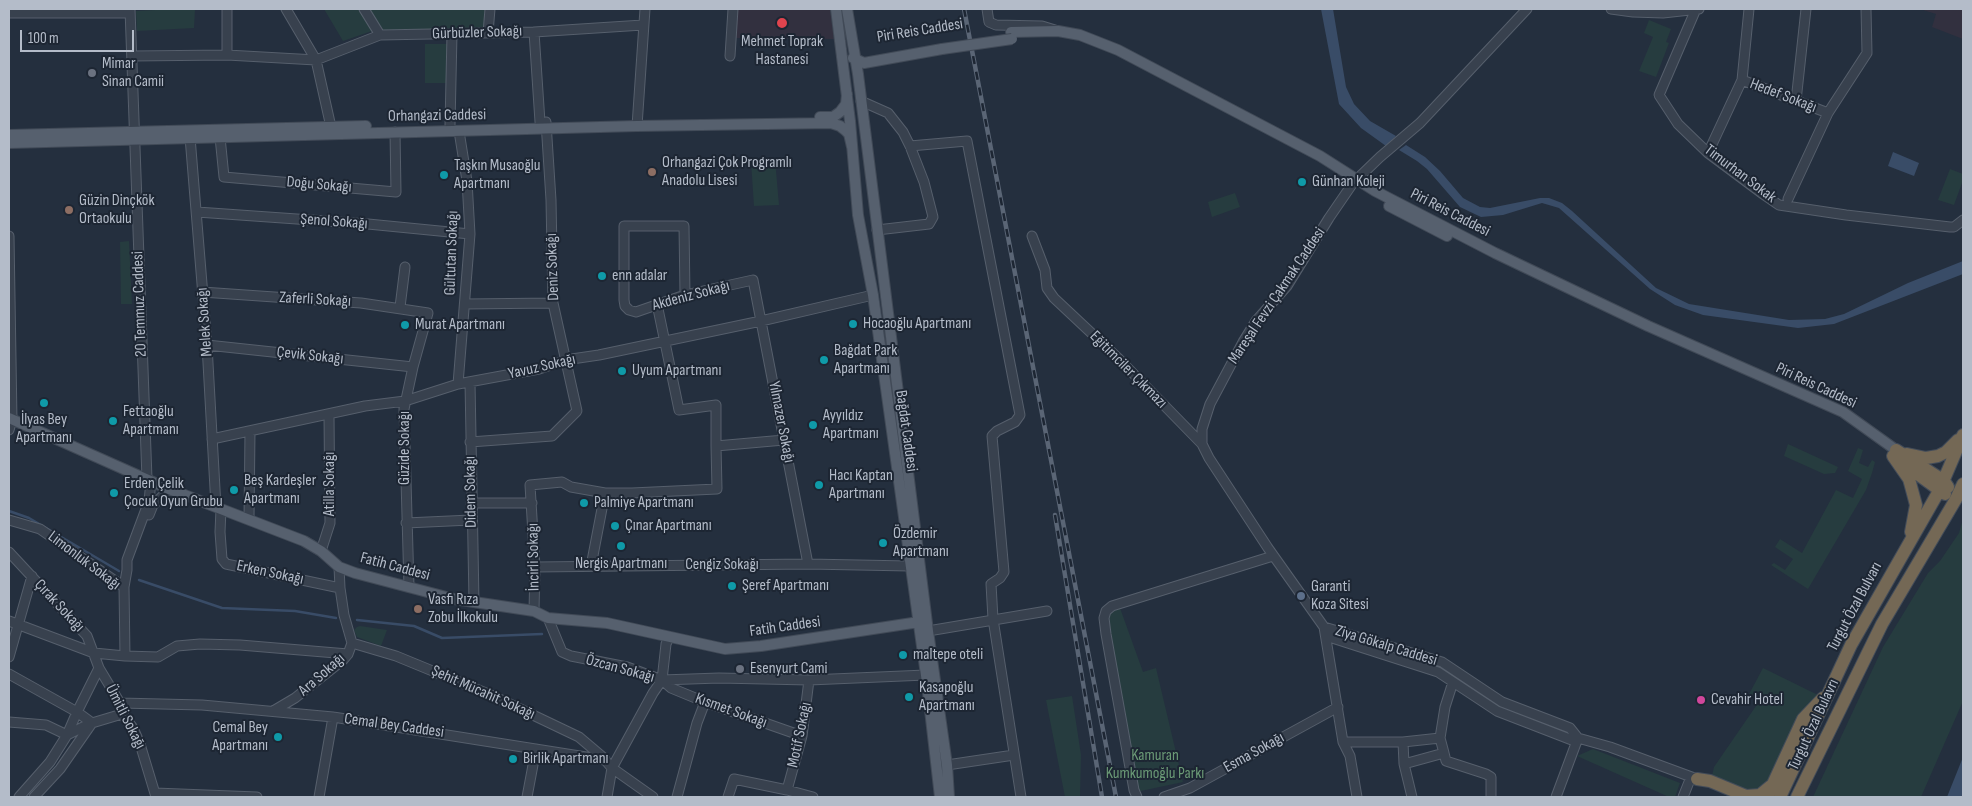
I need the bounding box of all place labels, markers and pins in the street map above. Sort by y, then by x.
marker: Mehmet Toprak Hastanesi [775,16,789,30]
place label: Mehmet Toprak Hastanesi [741,32,823,70]
place label: Mimar Sinan Camii [102,54,164,92]
marker: Mimar Sinan Camii [86,67,98,79]
place label: Orhangazi Çok Programlı Anadolu Lisesi [662,153,792,191]
place label: Taşkın Musaoğlu Apartmanı [454,156,540,194]
marker: Orhangazi Çok Programlı Anadolu Lisesi [646,166,658,178]
marker: Taşkın Musaoğlu Apartmanı [438,169,450,181]
place label: Günhan Koleji [1312,172,1385,192]
marker: Günhan Koleji [1296,176,1308,188]
place label: Güzin Dinçkök Ortaokulu [79,191,155,229]
marker: Güzin Dinçkök Ortaokulu [63,204,75,216]
place label: enn adalar [612,266,667,286]
marker: enn adalar [596,270,608,282]
place label: Hocaoğlu Apartmanı [863,314,971,334]
place label: Murat Apartmanı [415,315,505,335]
marker: Hocaoğlu Apartmanı [847,318,859,330]
marker: Murat Apartmanı [399,319,411,331]
place label: Bağdat Park Apartmanı [834,341,897,379]
marker: Bağdat Park Apartmanı [818,354,830,366]
place label: Uyum Apartmanı [632,361,721,381]
marker: Uyum Apartmanı [616,365,628,377]
marker: İlyas Bey Apartmanı [38,397,50,409]
place label: Fettaoğlu Apartmanı [123,402,179,440]
place label: Ayyıldız Apartmanı [823,406,879,444]
place label: İlyas Bey Apartmanı [16,410,72,448]
marker: Fettaoğlu Apartmanı [107,415,119,427]
marker: Ayyıldız Apartmanı [807,419,819,431]
place label: Hacı Kaptan Apartmanı [829,466,893,504]
place label: Beş Kardeşler Apartmanı [244,471,316,509]
place label: Erden Çelik Çocuk Oyun Grubu [124,474,223,512]
marker: Hacı Kaptan Apartmanı [813,479,825,491]
marker: Beş Kardeşler Apartmanı [228,484,240,496]
marker: Erden Çelik Çocuk Oyun Grubu [108,487,120,499]
place label: Palmiye Apartmanı [594,493,694,513]
marker: Palmiye Apartmanı [578,497,590,509]
place label: Çınar Apartmanı [625,516,712,536]
marker: Çınar Apartmanı [609,520,621,532]
place label: Özdemir Apartmanı [893,524,949,562]
marker: Özdemir Apartmanı [877,537,889,549]
marker: Nergis Apartmanı [615,540,627,552]
place label: Nergis Apartmanı [575,554,667,574]
place label: Şeref Apartmanı [742,576,829,596]
place label: Garanti Koza Sitesi [1311,577,1369,615]
marker: Şeref Apartmanı [726,580,738,592]
place label: Vasfi Rıza Zobu İlkokulu [428,590,498,628]
marker: Garanti Koza Sitesi [1295,590,1307,602]
marker: Vasfi Rıza Zobu İlkokulu [412,603,424,615]
place label: maltepe oteli [913,645,983,665]
marker: maltepe oteli [897,649,909,661]
place label: Esenyurt Cami [750,659,828,679]
marker: Esenyurt Cami [734,663,746,675]
place label: Kasapoğlu Apartmanı [919,678,975,716]
place label: Cevahir Hotel [1711,690,1783,710]
marker: Kasapoğlu Apartmanı [903,691,915,703]
marker: Cevahir Hotel [1695,694,1707,706]
place label: Cemal Bey Apartmanı [212,718,268,756]
marker: Cemal Bey Apartmanı [272,731,284,743]
place label: Birlik Apartmanı [523,749,608,769]
marker: Birlik Apartmanı [507,753,519,765]

